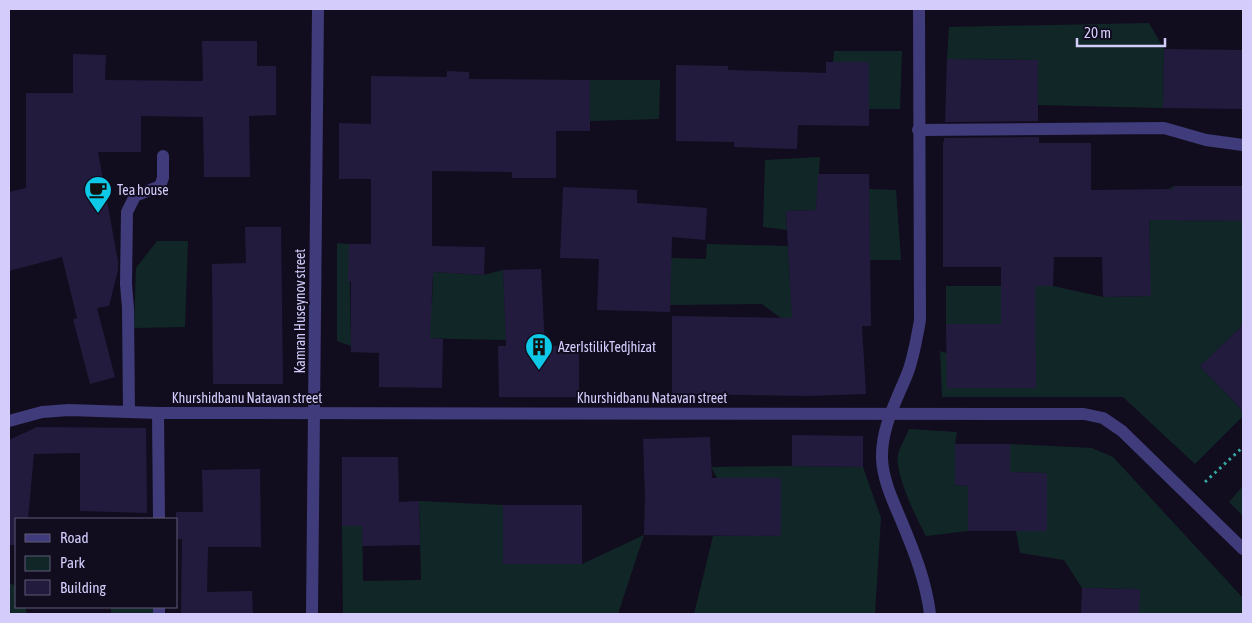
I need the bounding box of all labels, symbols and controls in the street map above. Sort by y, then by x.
scale bar [1077,15,1164,47]
text: 20 m [1084,24,1111,41]
cafe icon: Tea house [83,175,113,214]
place label: Tea house [117,182,169,198]
street label: Kamran Huseynov street [292,249,308,373]
building icon: AzerIstilikTedjhizat [524,332,554,371]
place label: AzerIstilikTedjhizat [558,339,656,355]
street label: Khurshidbanu Natavan street [172,390,322,406]
street label: Khurshidbanu Natavan street [577,390,727,406]
legend [15,518,178,608]
text: Road [60,529,89,546]
text: Park [60,554,85,571]
text: Building [60,579,106,596]

